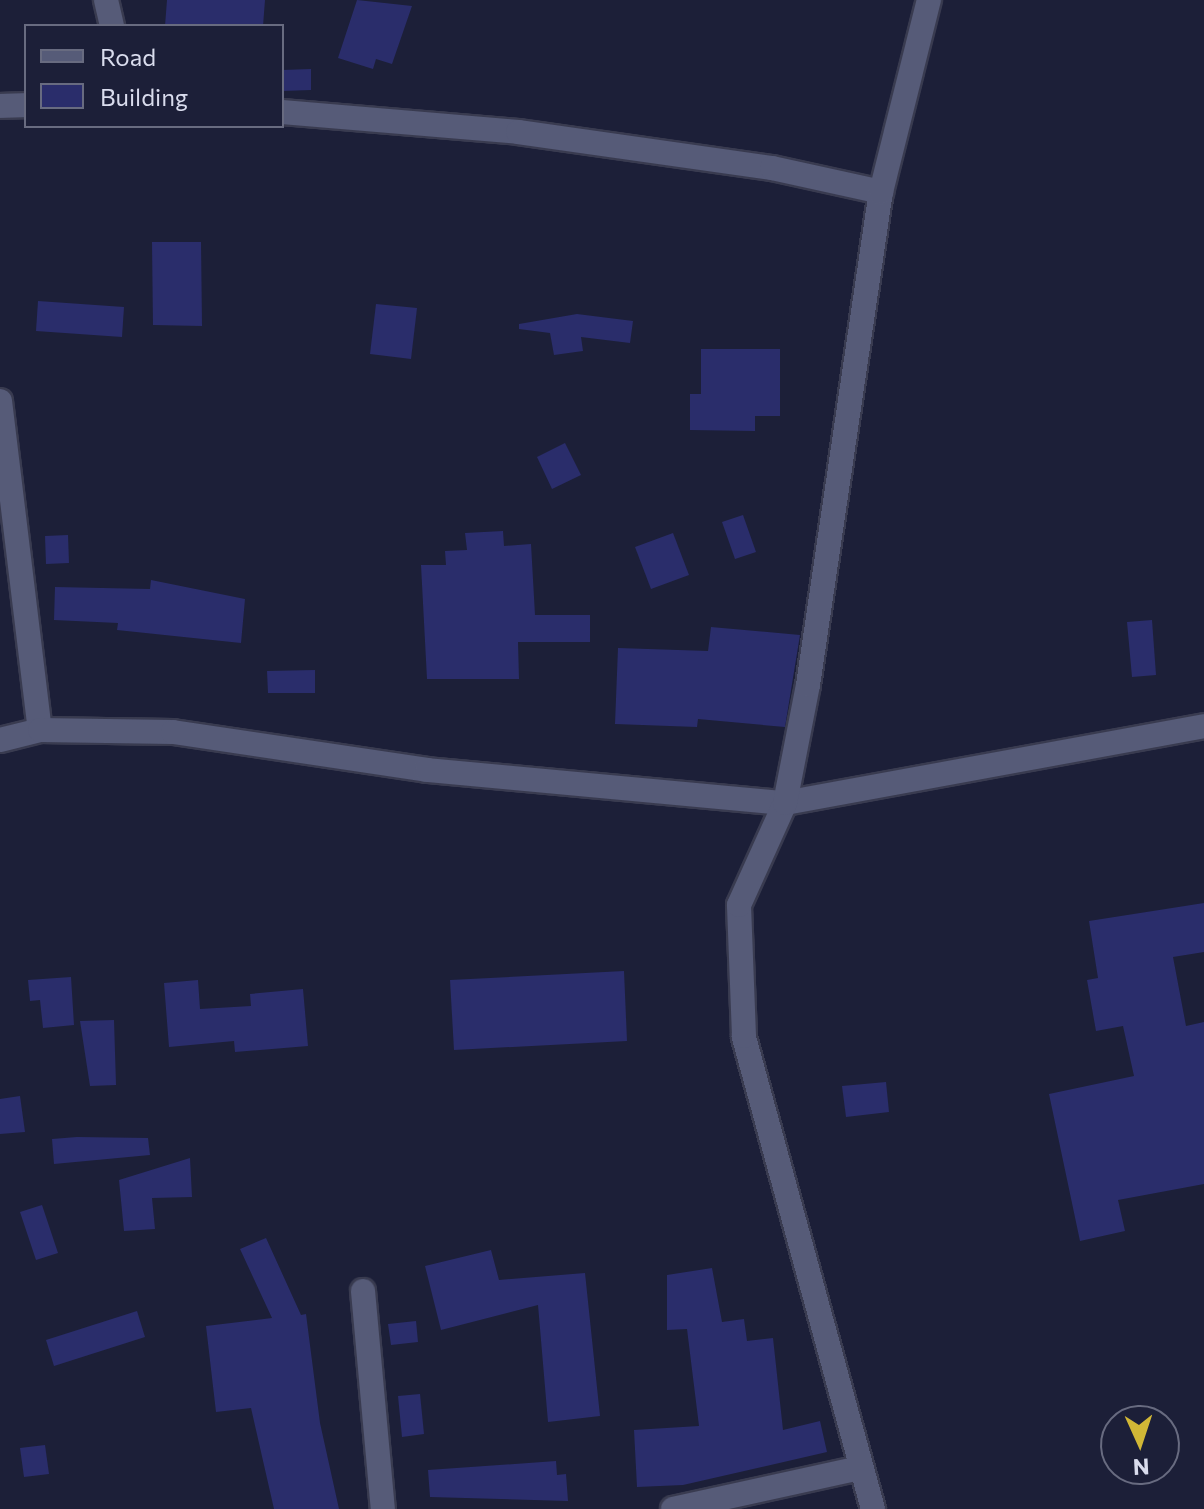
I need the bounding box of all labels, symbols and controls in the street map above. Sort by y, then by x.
legend [24,24,284,128]
text: Road [100,42,156,71]
text: Building [100,82,188,111]
north arrow [1100,1405,1180,1485]
text: N [1132,1454,1150,1481]

